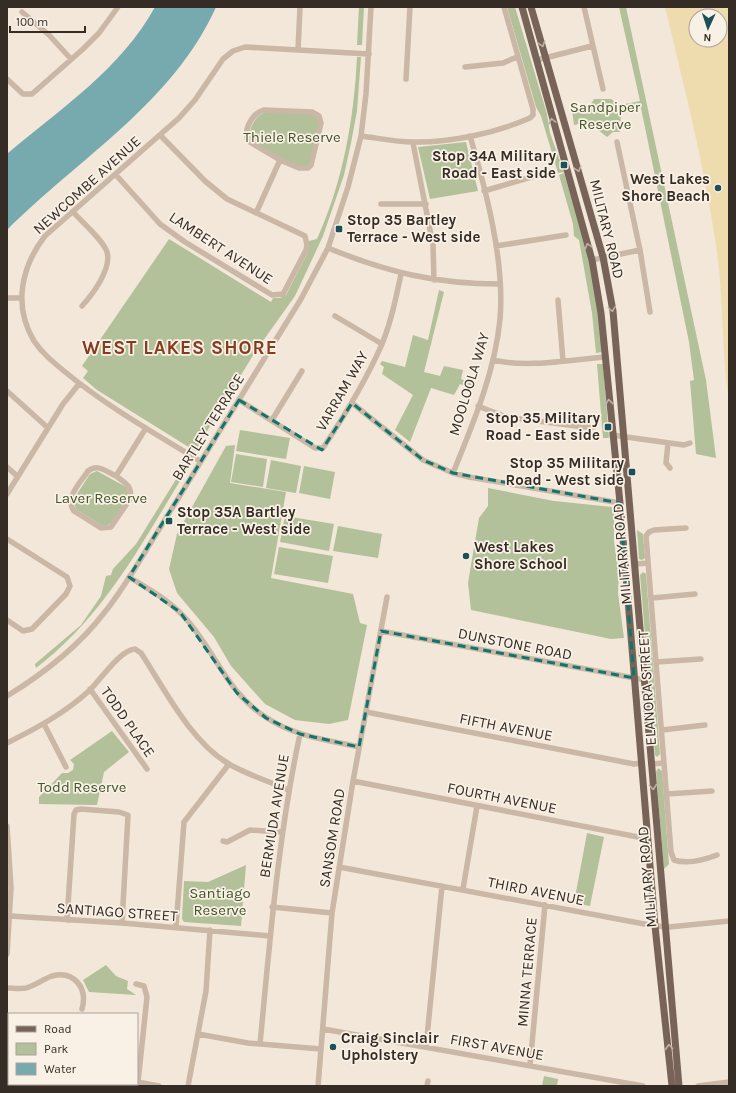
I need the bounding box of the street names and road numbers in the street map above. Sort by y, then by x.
street label: NEWCOMBE AVENUE [29,132,145,238]
street label: MILITARY ROAD [586,177,628,281]
street label: LAMBERT AVENUE [166,208,276,288]
street label: MOOLOOLA WAY [445,329,493,438]
street label: VARRAM WAY [312,347,372,434]
street label: BARTLEY TERRACE [168,370,248,484]
street label: MILITARY ROAD [609,502,635,606]
street label: DUNSTONE ROAD [456,624,574,664]
street label: ELANORA STREET [634,629,660,746]
street label: TODD PLACE [97,683,159,761]
street label: FIFTH AVENUE [458,709,554,745]
street label: BERMUDA AVENUE [255,753,293,879]
street label: FOURTH AVENUE [446,779,558,817]
street label: SANSOM ROAD [315,787,349,889]
street label: MILITARY ROAD [634,825,660,929]
street label: THIRD AVENUE [486,873,586,909]
street label: SANTIAGO STREET [56,899,179,925]
street label: MINNA TERRACE [513,916,541,1028]
street label: FIRST AVENUE [449,1030,545,1064]

